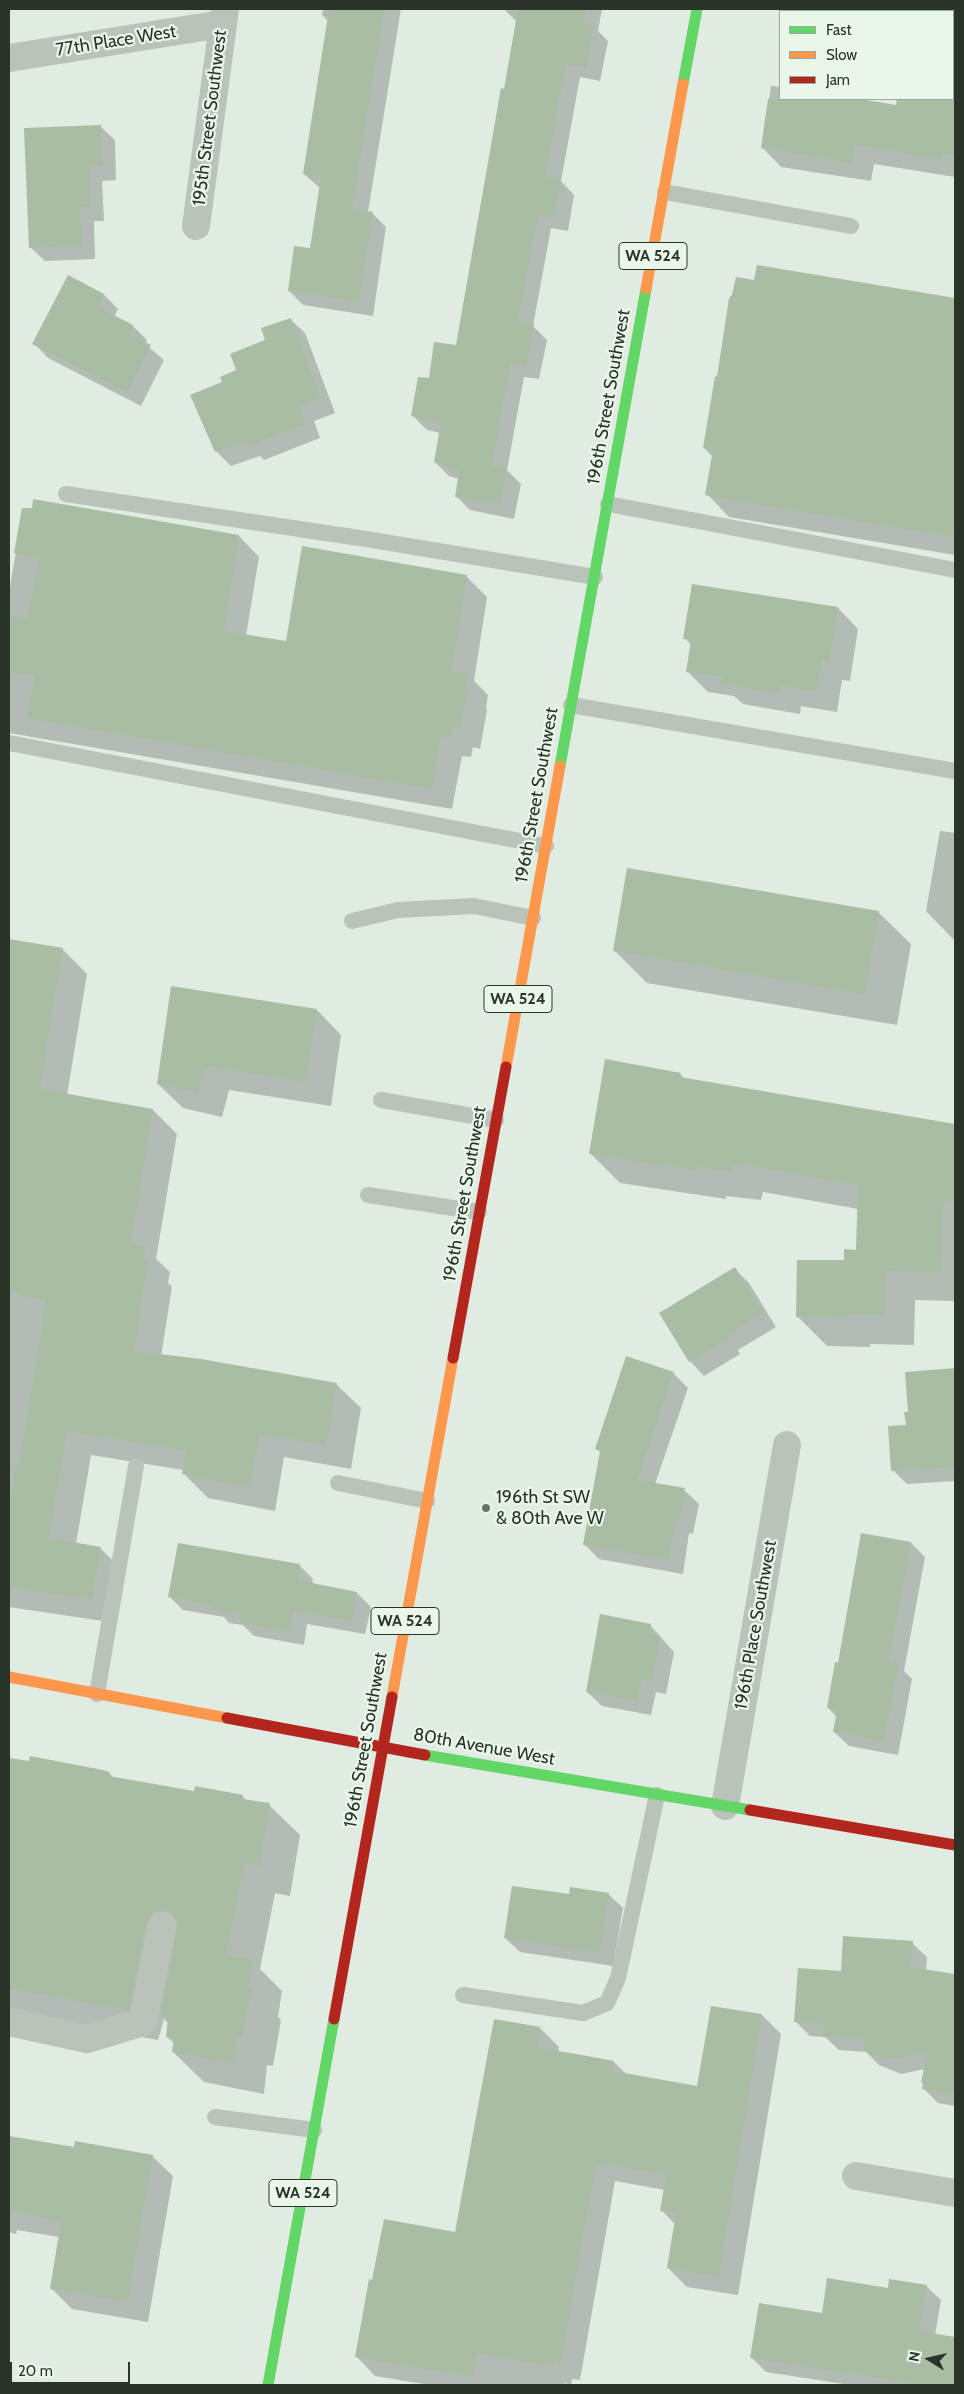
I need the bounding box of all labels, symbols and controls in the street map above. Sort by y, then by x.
legend [779,10,954,100]
street label: 77th Place West [54,21,178,61]
text: Fast [826,21,851,39]
street label: 195th Street Southwest [188,29,232,207]
text: Slow [826,46,857,64]
text: Jam [826,71,850,89]
road number: WA 524 [619,242,687,270]
street label: 196th Street Southwest [583,308,635,486]
street label: 196th Street Southwest [511,706,563,884]
road number: WA 524 [484,986,552,1012]
street label: 196th Street Southwest [439,1105,491,1283]
place label: 196th St SW & 80th Ave W [496,1487,604,1530]
marker: 196th St SW & 80th Ave W [480,1502,492,1514]
street label: 196th Place Southwest [730,1539,782,1711]
road number: WA 524 [371,1608,439,1634]
street label: 196th Street Southwest [340,1651,392,1829]
street label: 80th Avenue West [411,1724,557,1770]
road number: WA 524 [269,2180,337,2206]
north arrow [904,2334,954,2384]
text: N [905,2350,924,2363]
scale bar [12,2352,132,2384]
text: 20 m [18,2362,53,2380]

